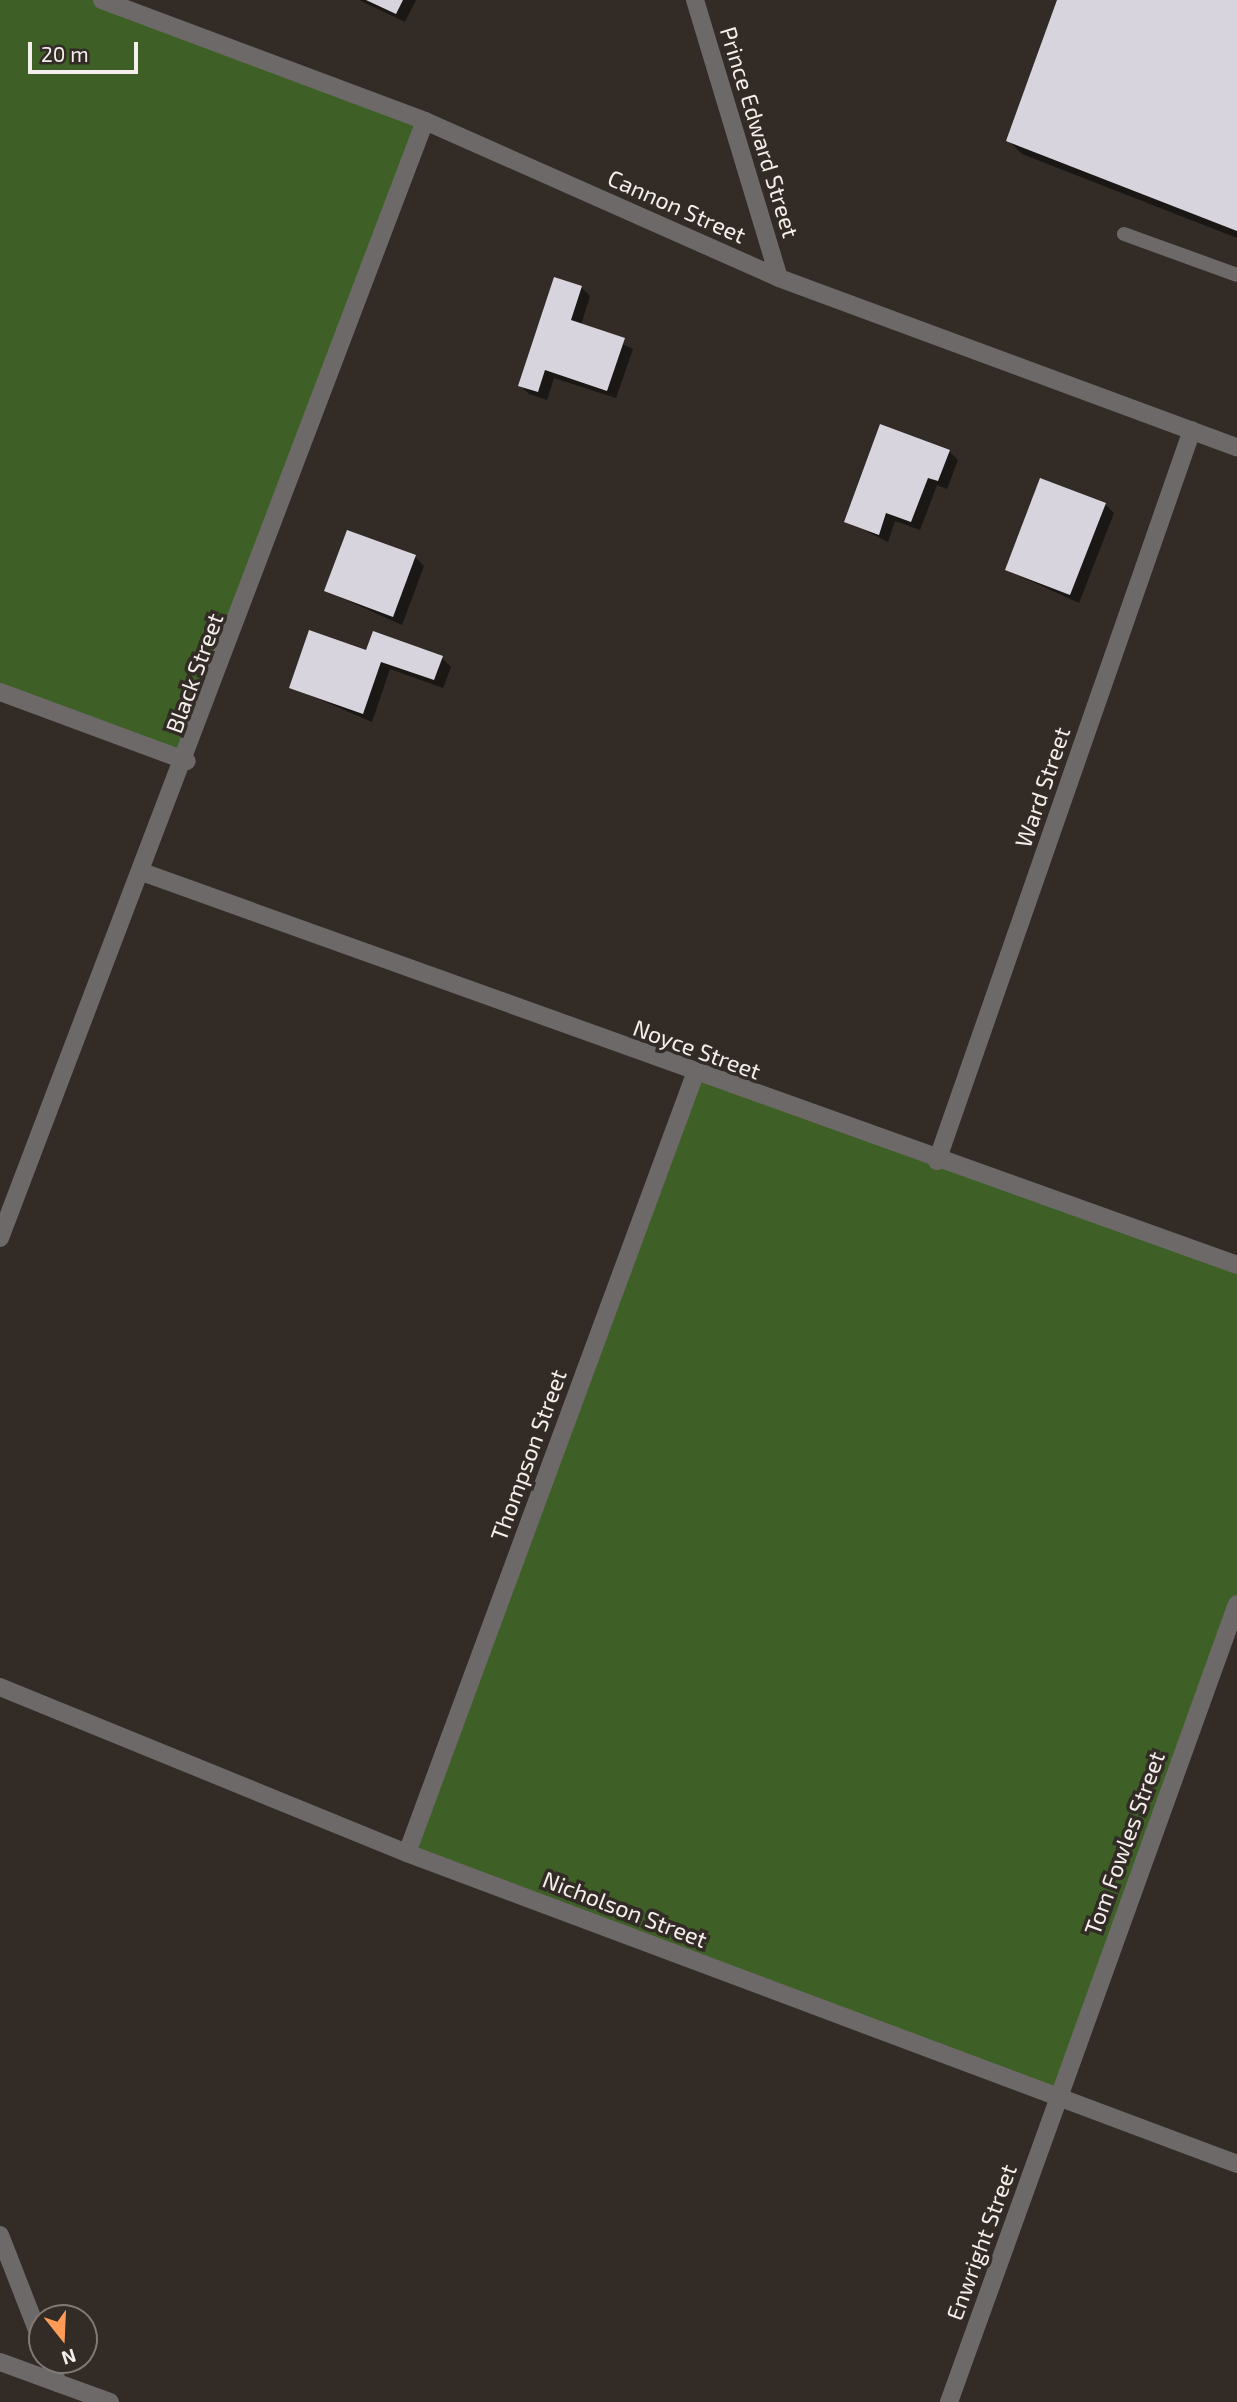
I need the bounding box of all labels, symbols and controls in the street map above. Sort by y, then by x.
street label: Prince Edward Street [715,23,805,241]
scale bar [32,28,142,72]
text: 20 m [41,41,89,66]
street label: Cannon Street [604,163,750,249]
street label: Black Street [160,609,228,737]
street label: Ward Street [1009,723,1075,851]
street label: Noyce Street [629,1013,765,1085]
street label: Thompson Street [484,1366,572,1544]
street label: Tom Fowles Street [1078,1748,1170,1938]
street label: Nicholson Street [539,1865,711,1953]
street label: Enwright Street [940,2160,1022,2324]
north arrow [28,2304,98,2374]
text: N [59,2344,79,2371]

